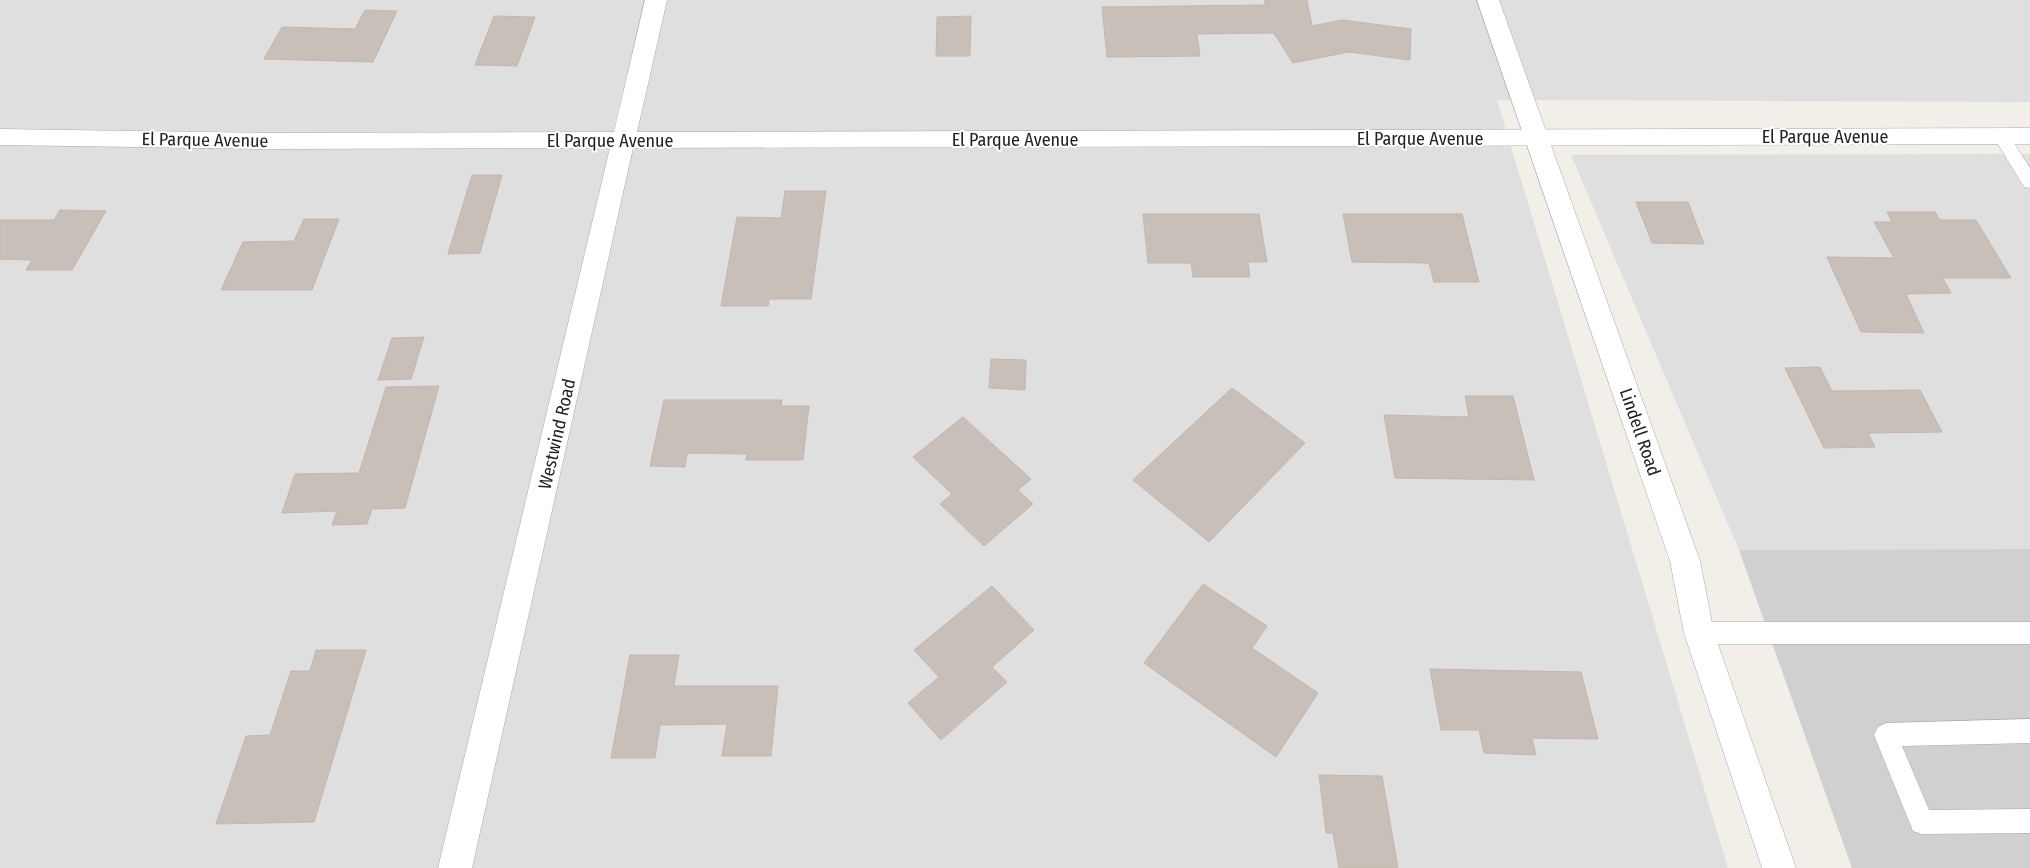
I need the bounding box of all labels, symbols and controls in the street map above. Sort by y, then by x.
street label: El Parque Avenue [1762,126,1888,148]
street label: El Parque Avenue [141,128,269,152]
street label: El Parque Avenue [1357,128,1483,150]
street label: El Parque Avenue [952,129,1078,151]
street label: El Parque Avenue [547,130,673,152]
street label: Westwind Road [534,377,580,491]
street label: Lindell Road [1615,385,1665,479]

